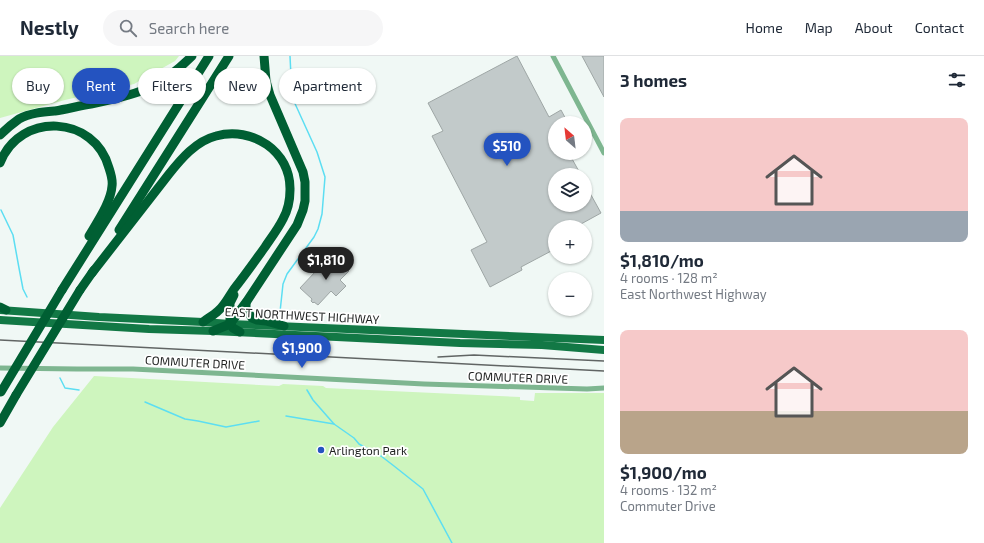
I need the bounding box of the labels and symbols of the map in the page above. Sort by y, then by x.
north arrow [548,116,592,160]
pin: $510 [483,133,531,167]
pin: $1,810 [293,247,359,281]
street label: EAST NORTHWEST HIGHWAY [224,304,380,326]
pin: $1,900 [269,335,335,369]
street label: COMMUTER DRIVE [145,352,246,372]
street label: COMMUTER DRIVE [468,368,569,386]
place label: Arlington Park [329,443,407,457]
marker: Arlington Park [316,445,326,455]

